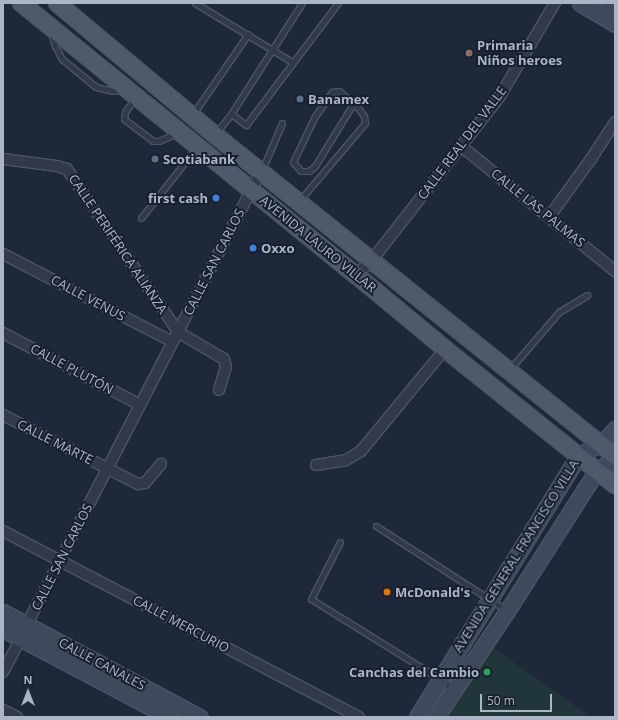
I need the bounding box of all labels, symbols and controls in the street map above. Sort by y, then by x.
place label: Primaria Niños heroes [477,38,562,69]
marker: Primaria Niños heroes [464,48,474,58]
street label: CALLE REAL DEL VALLE [414,83,510,203]
place label: Banamex [308,91,369,107]
marker: Banamex [295,94,305,104]
place label: Scotiabank [163,151,235,167]
marker: Scotiabank [150,154,160,164]
street label: CALLE LAS PALMAS [488,165,588,251]
street label: CALLE PERIFÉRICA ALIANZA [65,171,171,317]
place label: first cash [148,190,208,206]
street label: AVENIDA LAURO VILLAR [257,192,379,296]
marker: first cash [211,193,221,203]
street label: CALLE SAN CARLOS [180,206,248,318]
place label: Oxxo [261,240,294,256]
marker: Oxxo [248,243,258,253]
street label: CALLE VENUS [48,272,128,324]
street label: CALLE PLUTÓN [28,341,116,397]
street label: CALLE MARTE [15,416,95,468]
street label: AVENIDA GENERAL FRANCISCO VILLA [450,457,582,655]
street label: CALLE SAN CARLOS [28,501,96,613]
place label: McDonald's [395,584,470,600]
marker: McDonald's [382,587,392,597]
street label: CALLE MERCURIO [130,592,232,656]
street label: CALLE CANALES [56,635,148,693]
place label: Canchas del Cambio [349,664,479,680]
marker: Canchas del Cambio [482,667,492,677]
north arrow [8,672,48,712]
text: N [24,672,32,687]
scale bar [482,686,554,712]
text: 50 m [487,692,515,709]

